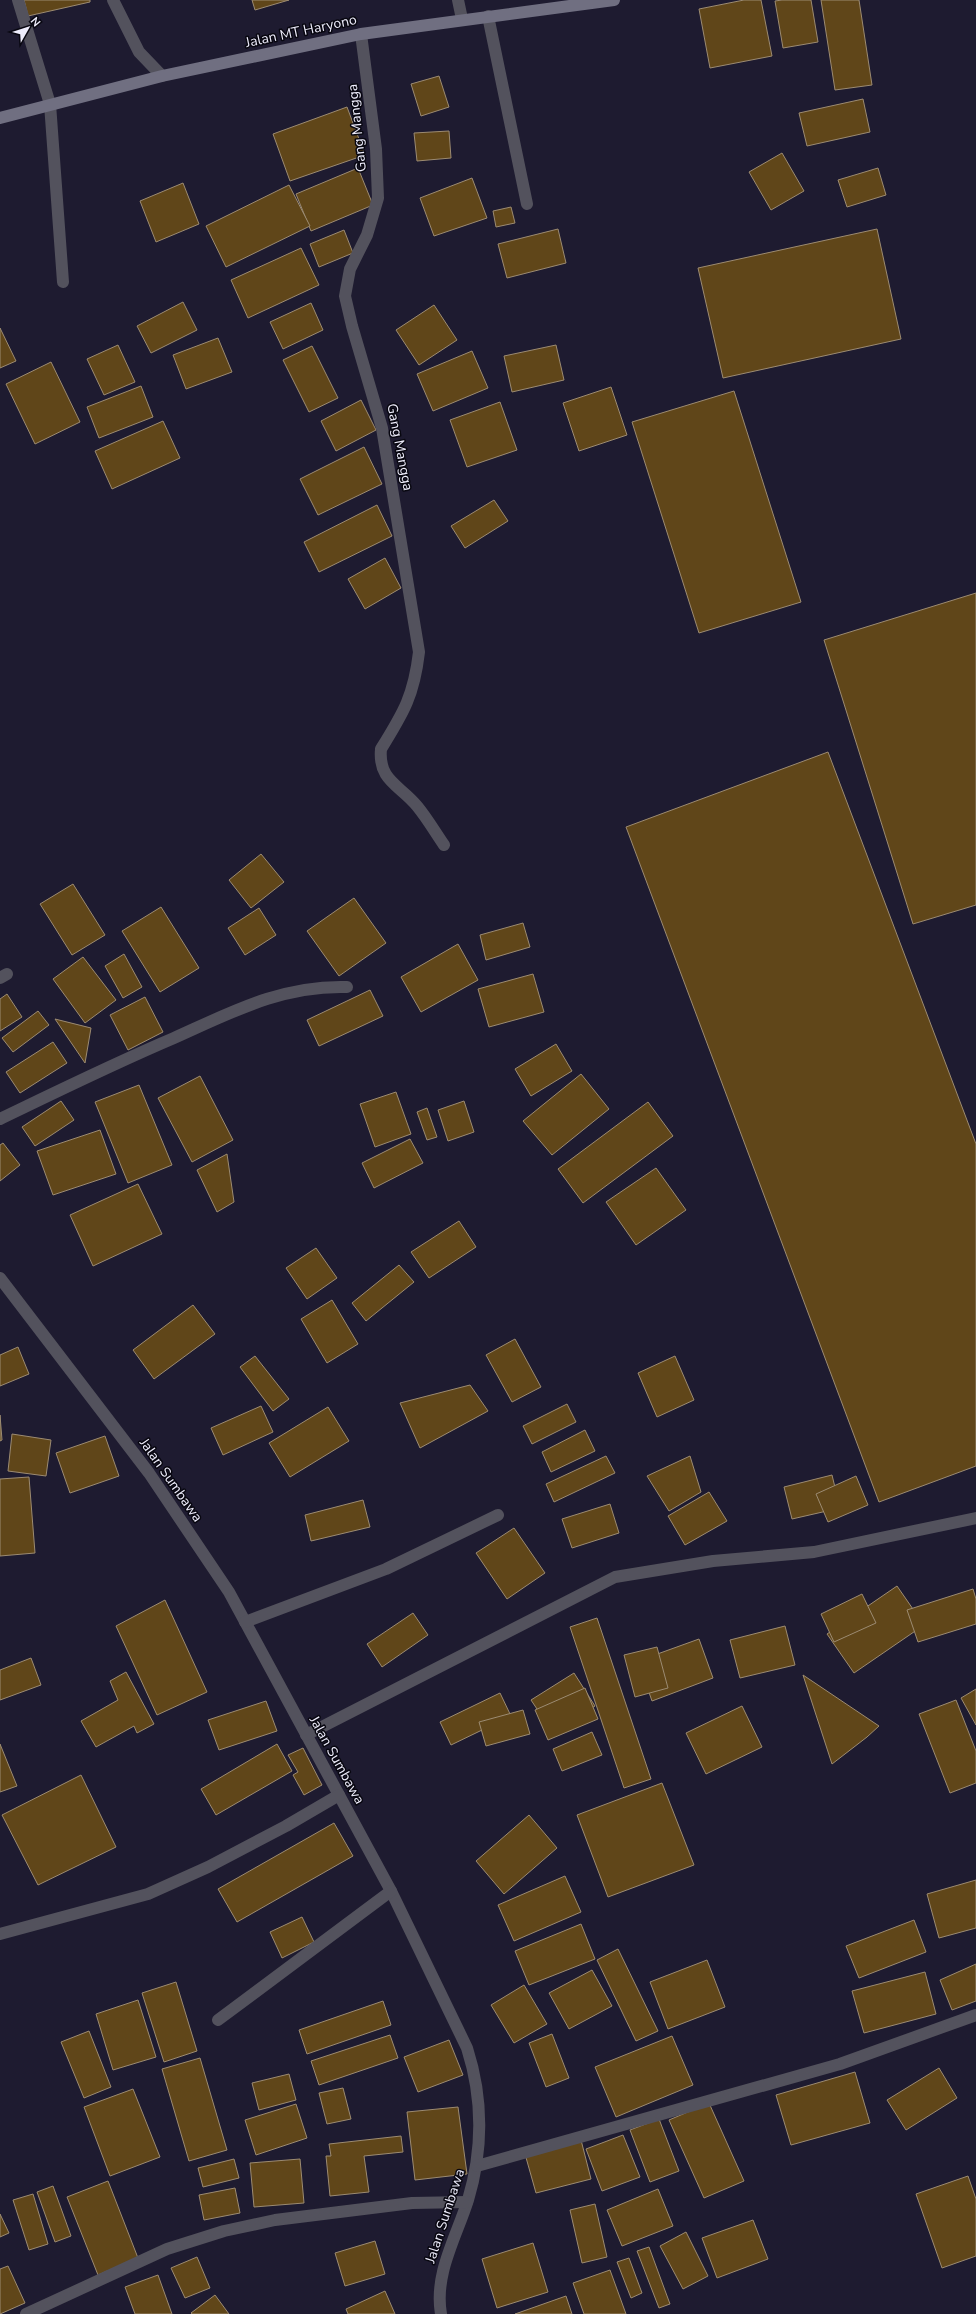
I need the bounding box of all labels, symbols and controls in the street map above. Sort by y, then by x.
north arrow [8,8,48,48]
street label: Jalan MT Haryono [243,10,359,52]
text: N [27,14,44,30]
street label: Gang Mangga [343,83,371,173]
street label: Gang Mangga [382,402,418,492]
street label: Jalan Sumbawa [135,1434,207,1526]
street label: Jalan Sumbawa [304,1712,369,1808]
street label: Jalan Sumbawa [420,2166,469,2267]

